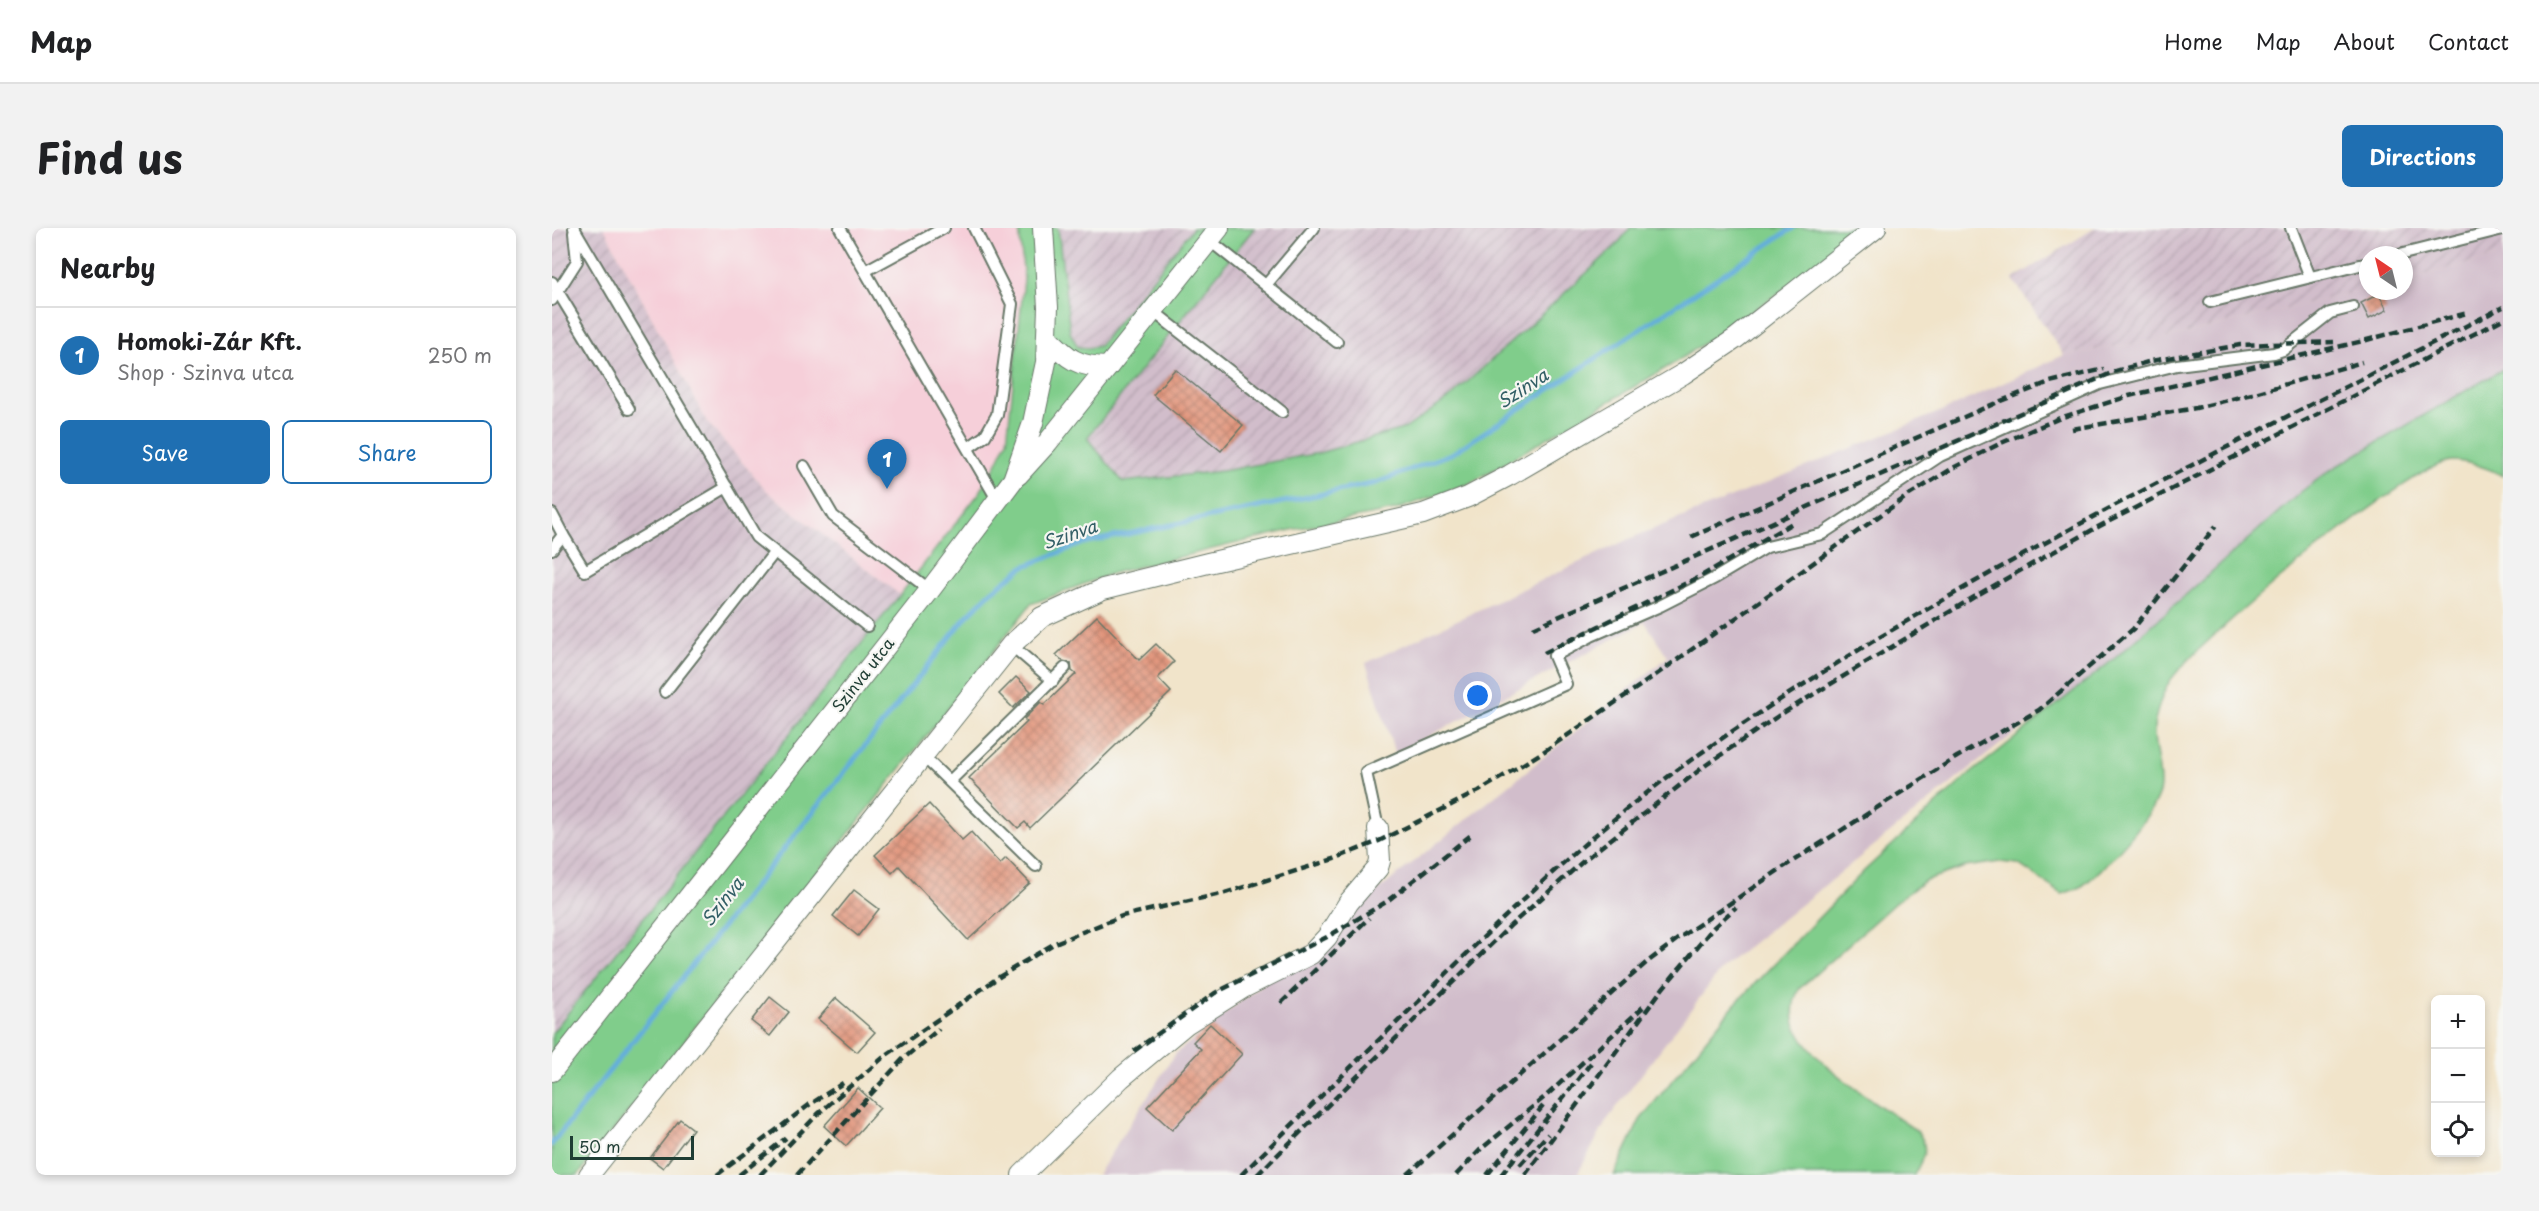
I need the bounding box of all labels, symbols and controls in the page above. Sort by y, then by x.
text: Map [30,20,92,63]
text: Home [2164,25,2223,57]
text: Map [2256,25,2301,57]
text: About [2334,25,2395,57]
text: Contact [2428,25,2509,57]
text: Find us [36,125,183,188]
button: Directions [2342,125,2503,187]
north arrow [2359,246,2413,300]
text: Nearby [60,248,155,287]
text: Homoki-Zár Kft. [117,324,302,357]
text: 1 [75,340,84,370]
text: 250 m [428,340,492,370]
text: Shop · Szinva utca [117,357,294,387]
water label: Szinva [1491,361,1554,414]
button: Save [60,420,270,484]
button: Share [282,420,492,484]
pin: 1 [868,440,906,489]
water label: Szinva [1039,511,1101,555]
street label: Szinva utca [825,632,899,717]
your location [1463,681,1492,710]
water label: Szinva [694,870,750,931]
map controls [2431,995,2485,1157]
button: + [2431,995,2485,1049]
button: − [2431,1049,2485,1103]
button: locate [2431,1103,2485,1157]
scale bar [570,1133,694,1160]
text: 50 m [579,1134,620,1158]

